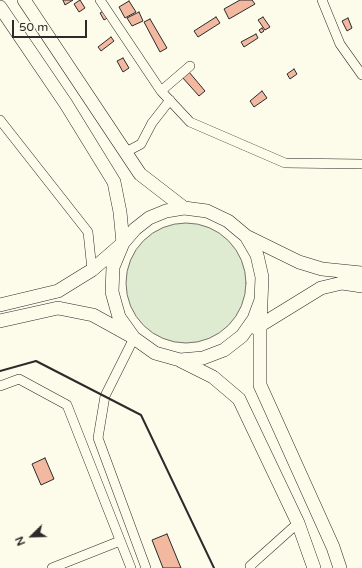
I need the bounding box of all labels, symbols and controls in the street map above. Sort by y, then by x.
scale bar [14,12,89,38]
text: 50 m [19,20,48,34]
north arrow [12,516,52,556]
text: N [13,534,28,547]

